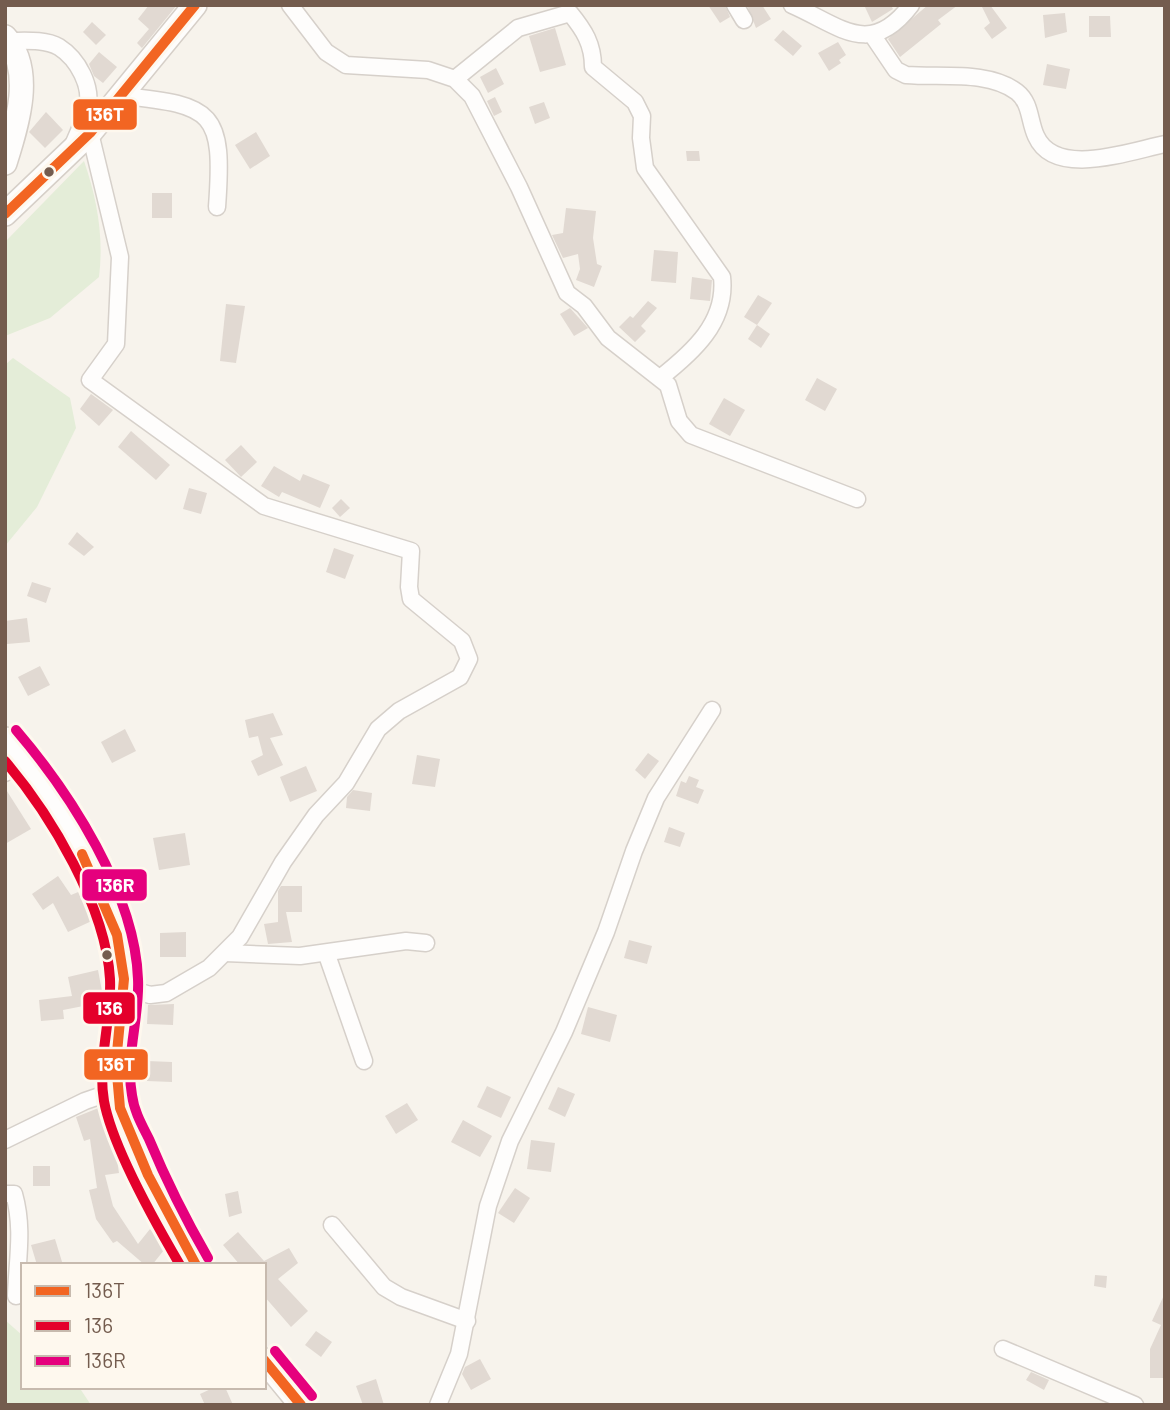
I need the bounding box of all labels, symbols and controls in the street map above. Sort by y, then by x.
line badge: 136T [72,98,138,131]
text: 136T [86,102,124,125]
unlabelled marker [42,165,56,179]
line badge: 136R [81,868,148,902]
text: 136R [96,873,134,896]
unlabelled marker [100,948,114,962]
line badge: 136 [82,991,136,1025]
text: 136 [95,996,123,1019]
line badge: 136T [83,1048,149,1081]
text: 136T [97,1052,135,1075]
legend [21,1263,266,1389]
text: 136T [84,1277,125,1302]
text: 136 [84,1312,113,1337]
text: 136R [84,1347,126,1372]

